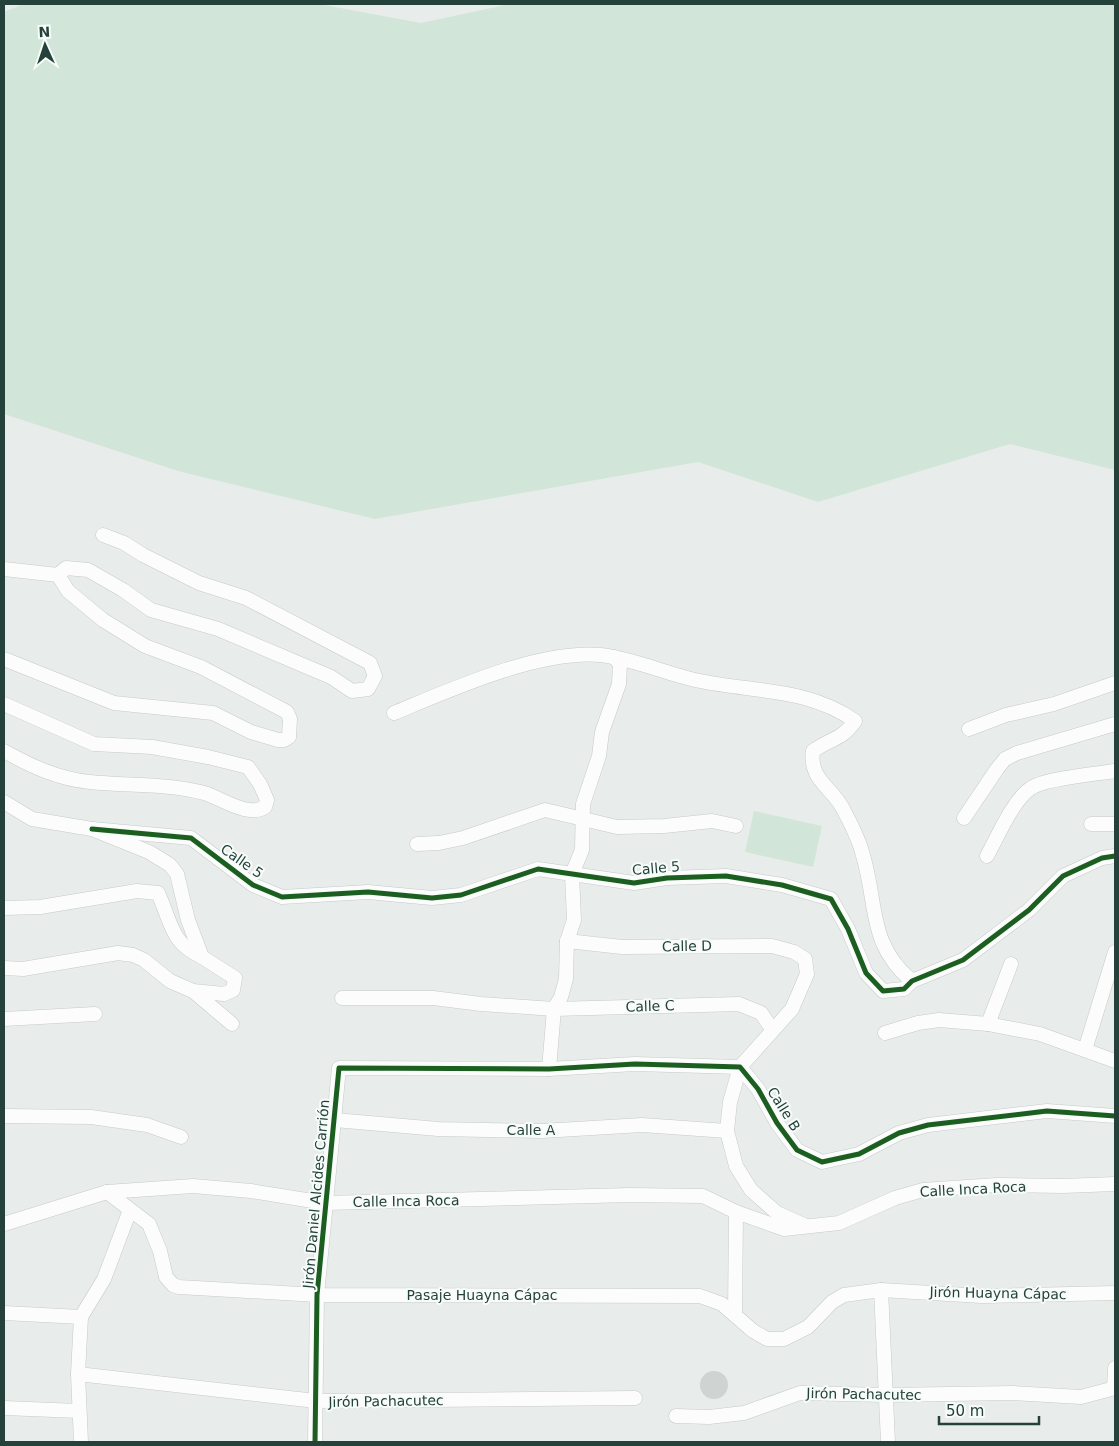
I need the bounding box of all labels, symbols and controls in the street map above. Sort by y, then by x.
north arrow [20,20,70,70]
text: N [38,24,51,40]
street label: Calle 5 [218,841,266,881]
street label: Calle 5 [631,858,681,878]
street label: Calle D [662,938,712,954]
street label: Calle C [625,997,675,1015]
street label: Calle B [764,1084,804,1134]
street label: Jirón Daniel Alcides Carrión [300,1099,332,1290]
street label: Calle A [507,1122,556,1138]
street label: Calle Inca Roca [919,1178,1027,1200]
street label: Calle Inca Roca [352,1192,460,1210]
street label: Jirón Huayna Cápac [928,1284,1067,1302]
street label: Pasaje Huayna Cápac [407,1287,557,1303]
street label: Jirón Pachacutec [805,1385,922,1403]
street label: Jirón Pachacutec [327,1392,444,1410]
scale bar [939,1394,1039,1426]
text: 50 m [946,1402,984,1420]

